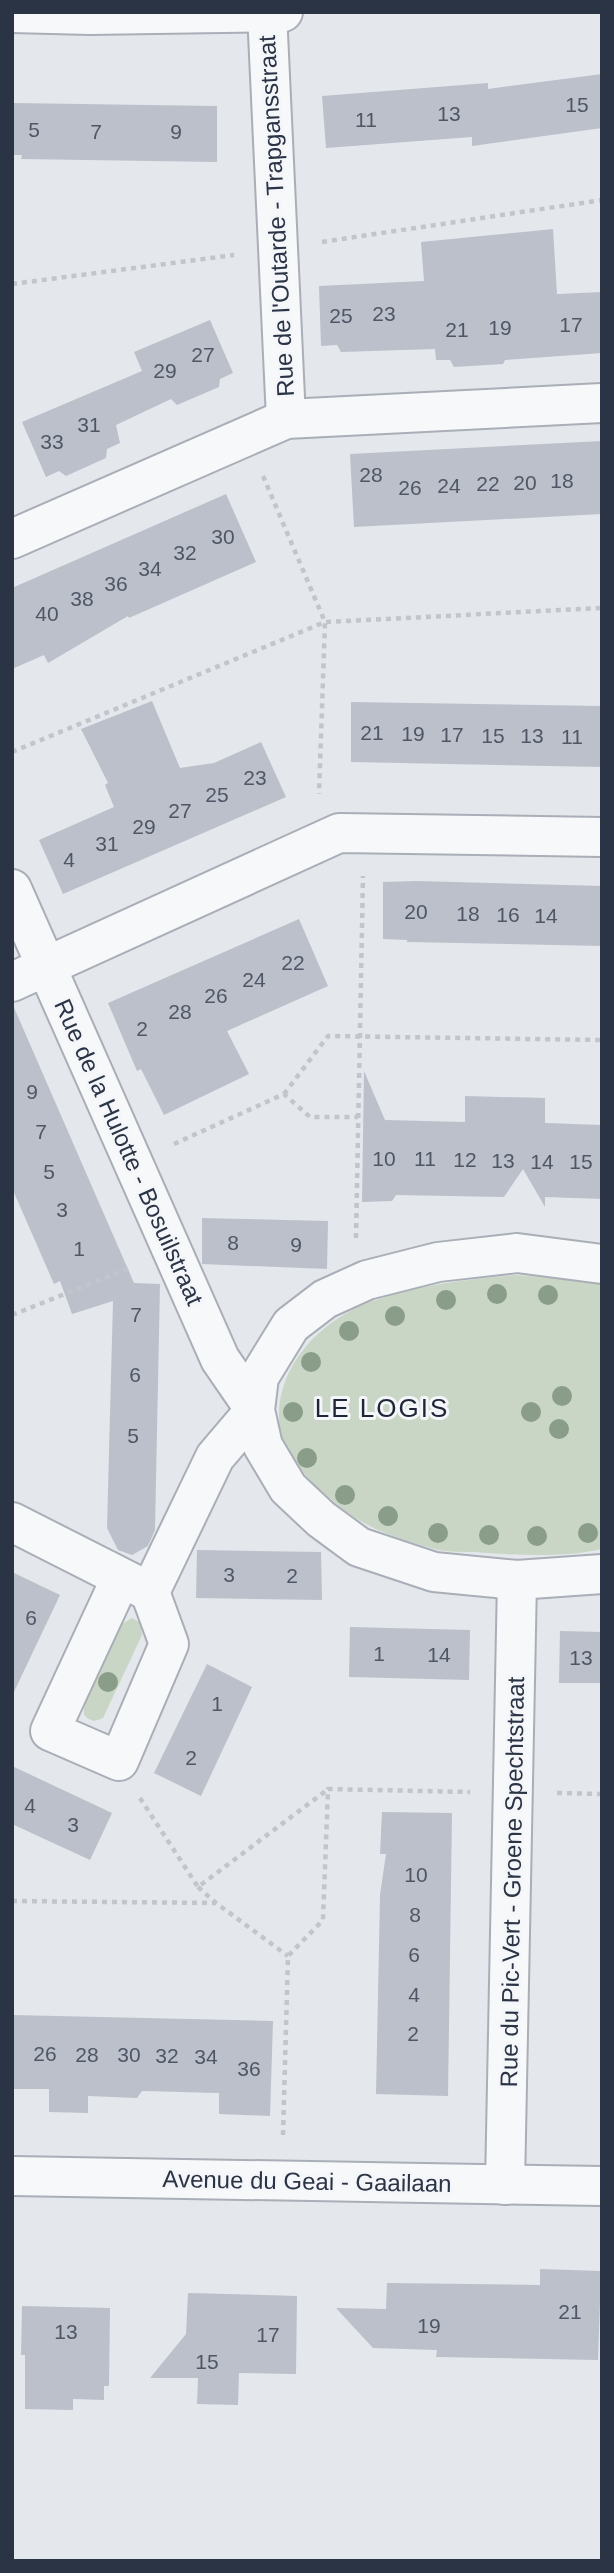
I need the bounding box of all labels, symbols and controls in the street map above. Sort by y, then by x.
street label: Rue de l'Outarde - Trapgansstraat [253,34,299,398]
house number: 15 [565,93,589,116]
house number: 13 [437,102,461,125]
house number: 11 [355,108,377,131]
house number: 5 [28,118,40,141]
house number: 7 [90,120,102,143]
house number: 9 [170,120,182,143]
house number: 23 [372,302,396,325]
house number: 25 [329,304,353,327]
house number: 17 [559,313,583,336]
house number: 19 [488,316,512,339]
house number: 21 [445,318,469,341]
house number: 27 [191,343,215,366]
house number: 29 [153,359,177,382]
house number: 31 [77,413,101,436]
house number: 33 [40,430,64,453]
house number: 28 [359,463,383,486]
house number: 18 [550,469,574,492]
house number: 20 [513,471,537,494]
house number: 22 [476,472,500,495]
house number: 24 [437,474,461,497]
house number: 26 [398,476,422,499]
house number: 30 [211,525,235,548]
house number: 32 [173,541,197,564]
house number: 34 [138,557,162,580]
house number: 36 [104,572,128,595]
house number: 38 [70,587,94,610]
house number: 40 [35,602,59,625]
house number: 21 [360,721,384,744]
house number: 19 [401,722,425,745]
house number: 17 [440,723,464,746]
house number: 15 [481,724,505,747]
house number: 13 [520,724,544,747]
house number: 11 [561,725,583,748]
house number: 23 [243,766,267,789]
house number: 25 [205,783,229,806]
house number: 27 [168,799,192,822]
house number: 29 [132,815,156,838]
house number: 31 [95,832,119,855]
house number: 4 [63,848,75,871]
house number: 20 [404,900,428,923]
house number: 18 [456,902,480,925]
house number: 16 [496,903,520,926]
house number: 14 [534,904,558,927]
house number: 22 [281,951,305,974]
house number: 24 [242,968,266,991]
house number: 26 [204,984,228,1007]
street label: Rue de la Hulotte - Bosuilstraat [49,995,209,1310]
house number: 28 [168,1000,192,1023]
house number: 2 [136,1017,148,1040]
house number: 9 [26,1080,38,1103]
house number: 7 [35,1120,47,1143]
house number: 10 [372,1147,396,1170]
house number: 11 [414,1147,436,1170]
house number: 12 [453,1148,477,1171]
house number: 13 [491,1149,515,1172]
house number: 14 [530,1150,554,1173]
house number: 15 [569,1150,593,1173]
house number: 5 [43,1160,55,1183]
house number: 3 [56,1198,68,1221]
house number: 8 [227,1231,239,1254]
house number: 9 [290,1233,302,1256]
house number: 1 [73,1237,85,1260]
house number: 7 [130,1303,142,1326]
house number: 6 [129,1363,141,1386]
district label: LE LOGIS [315,1393,449,1423]
house number: 5 [127,1424,139,1447]
house number: 3 [223,1563,235,1586]
house number: 2 [286,1564,298,1587]
house number: 6 [25,1606,37,1629]
house number: 1 [373,1642,385,1665]
house number: 14 [427,1643,451,1666]
house number: 13 [569,1646,593,1669]
street label: Rue du Pic-Vert - Groene Spechtstraat [495,1676,529,2088]
house number: 1 [211,1692,223,1715]
house number: 2 [185,1746,197,1769]
house number: 4 [24,1794,36,1817]
house number: 3 [67,1813,79,1836]
house number: 10 [404,1863,428,1886]
house number: 8 [409,1903,421,1926]
house number: 6 [408,1943,420,1966]
house number: 4 [408,1983,420,2006]
house number: 2 [407,2022,419,2045]
house number: 26 [33,2042,57,2065]
house number: 28 [75,2043,99,2066]
house number: 30 [117,2043,141,2066]
house number: 32 [155,2044,179,2067]
house number: 34 [194,2045,218,2068]
house number: 36 [237,2057,261,2080]
street label: Avenue du Geai - Gaailaan [162,2165,452,2197]
house number: 21 [558,2300,582,2323]
house number: 19 [417,2314,441,2337]
house number: 13 [54,2320,78,2343]
house number: 17 [256,2323,280,2346]
house number: 15 [195,2350,219,2373]

